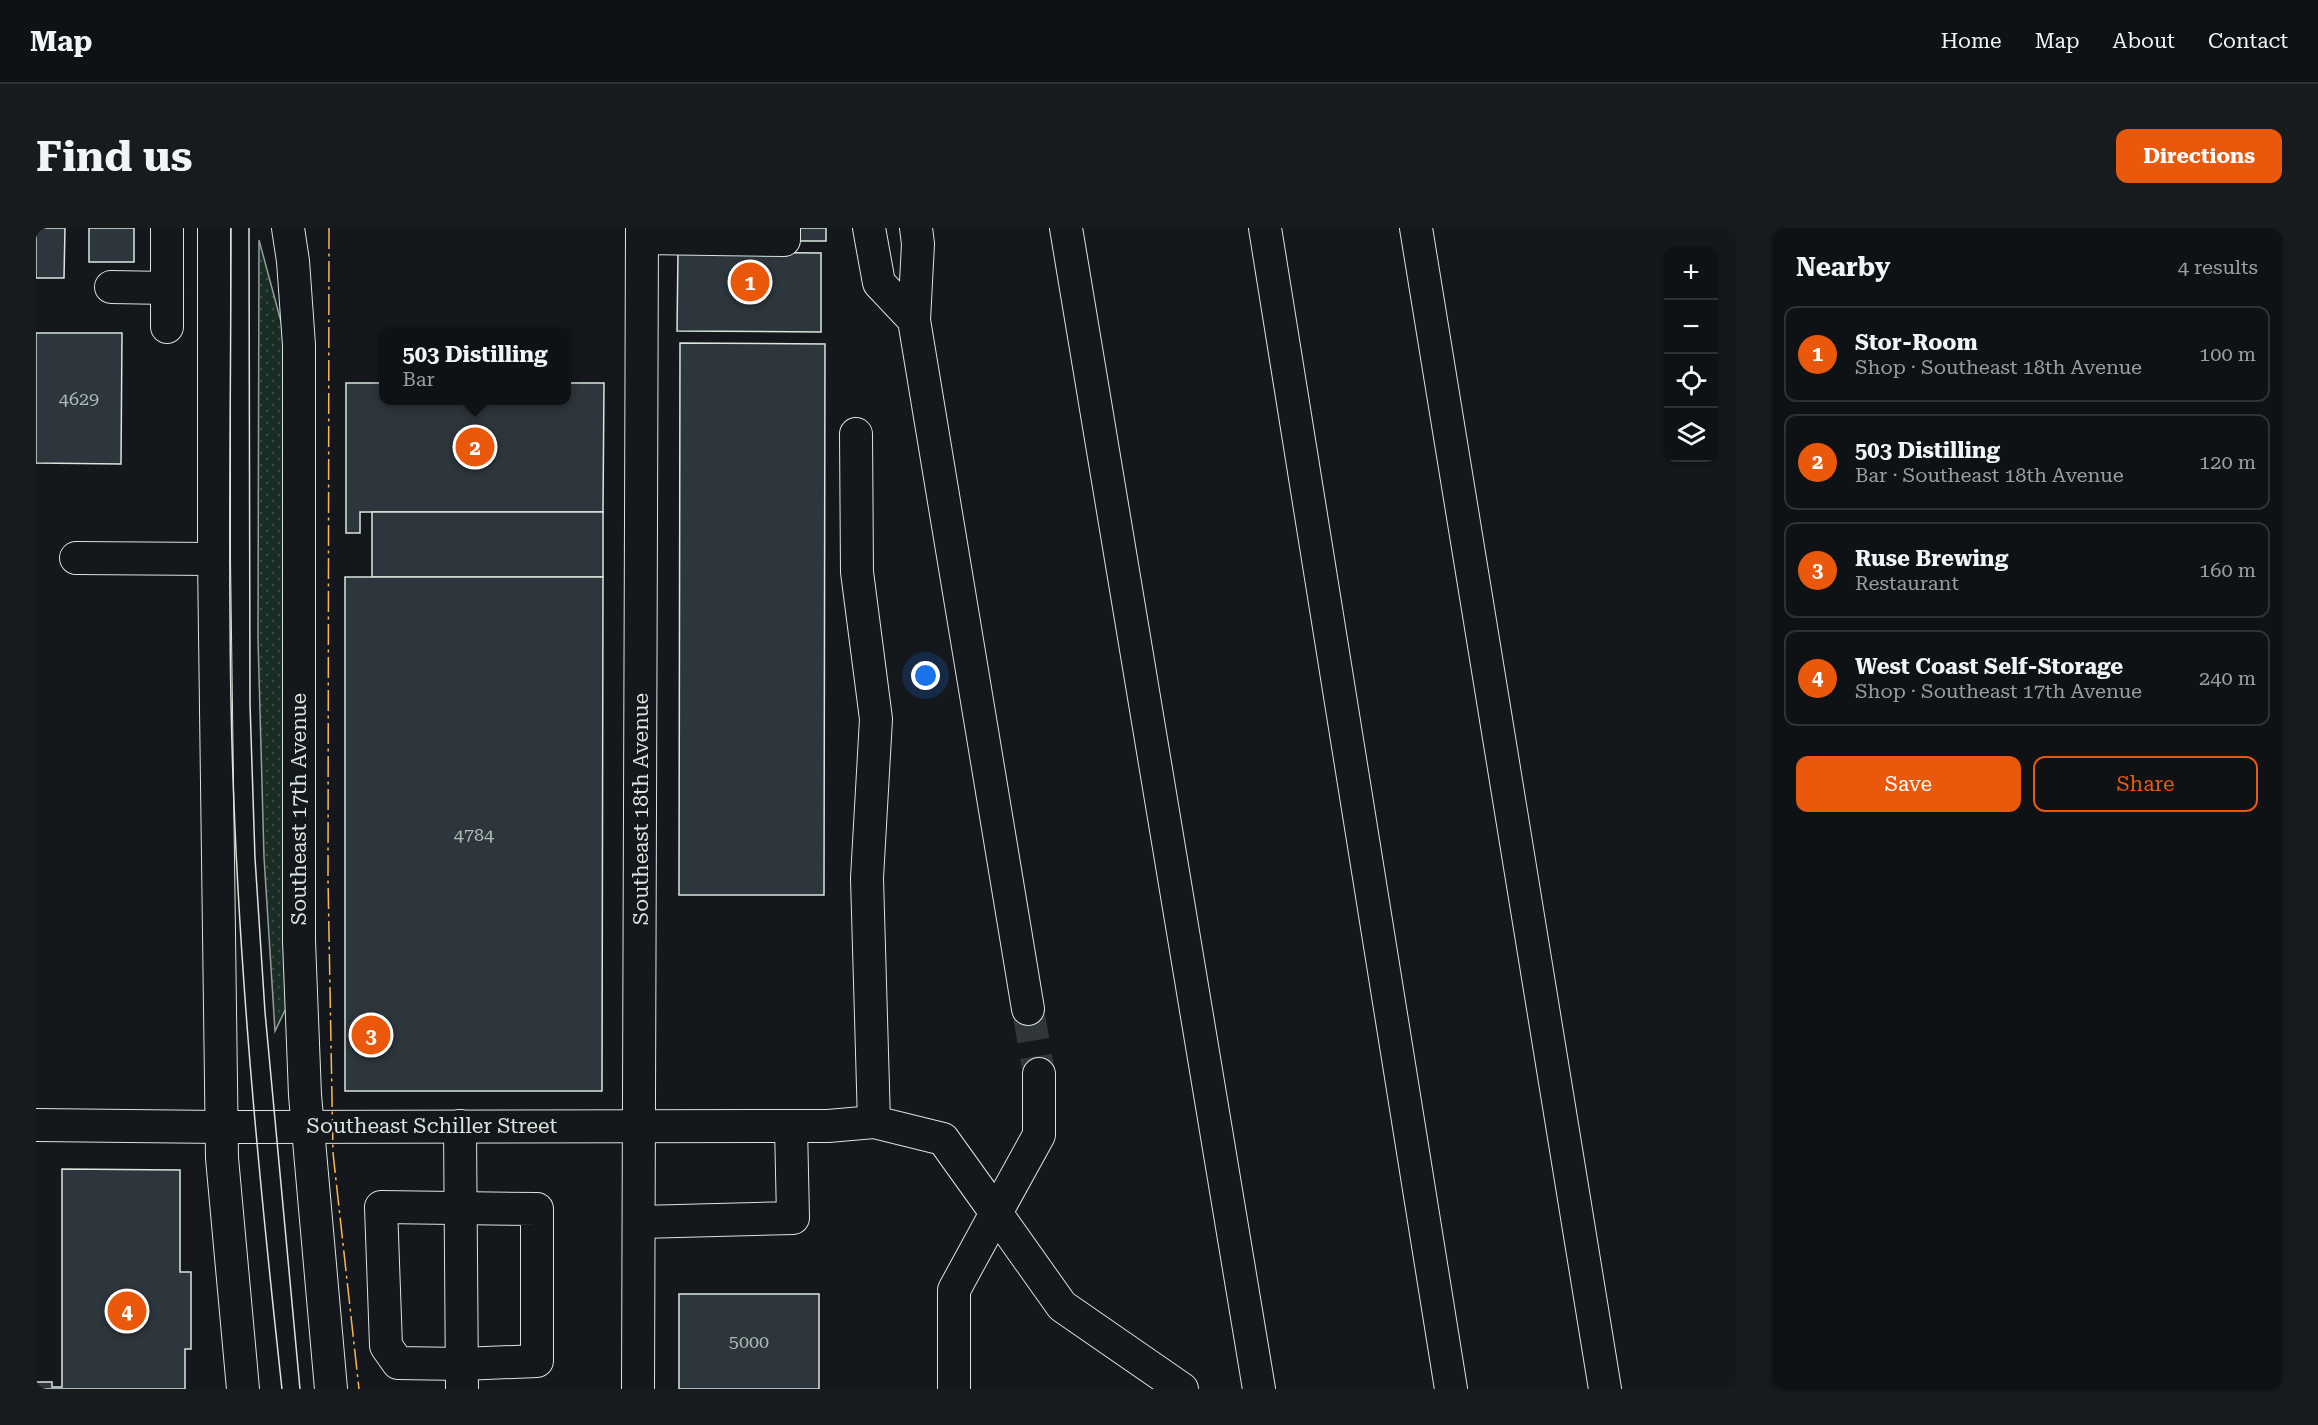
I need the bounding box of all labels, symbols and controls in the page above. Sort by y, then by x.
text: Map [30,25,92,58]
text: Home [1941,29,2002,53]
text: Map [2035,29,2080,53]
text: About [2113,29,2175,53]
text: Contact [2208,29,2288,53]
button: Directions [2116,129,2282,183]
text: Find us [36,132,193,181]
map controls [1664,246,1718,462]
button: + [1664,246,1718,300]
text: Nearby [1796,252,1890,282]
text: 4 results [2178,255,2258,279]
pin: 1 [730,260,770,304]
button: − [1664,300,1718,354]
popup [379,327,571,405]
text: Stor-Room [1855,330,1978,355]
text: 503 Distilling [402,342,548,367]
text: 1 [1812,342,1823,366]
text: 100 m [2199,342,2256,366]
button: locate [1664,354,1718,408]
text: Shop · Southeast 18th Avenue [1855,355,2142,379]
text: Bar [402,367,435,391]
house number: 4629 [59,388,99,409]
button: layers [1664,408,1718,462]
pin: 2 [456,424,494,470]
text: 503 Distilling [1855,438,2000,463]
text: 2 [1812,450,1823,474]
text: 120 m [2199,450,2256,474]
text: Bar · Southeast 18th Avenue [1855,463,2124,487]
text: Ruse Brewing [1855,546,2008,571]
text: 3 [1812,558,1823,582]
text: 160 m [2199,558,2256,582]
text: Restaurant [1855,571,1959,595]
text: West Coast Self-Storage [1855,654,2123,679]
your location [911,661,940,690]
text: 4 [1812,666,1823,690]
text: 240 m [2199,666,2256,690]
text: Shop · Southeast 17th Avenue [1855,679,2142,703]
street label: Southeast 17th Avenue [287,693,311,925]
street label: Southeast 18th Avenue [629,693,653,925]
button: Save [1796,756,2021,812]
button: Share [2033,756,2258,812]
house number: 4784 [454,824,494,845]
pin: 3 [352,1012,390,1058]
street label: Southeast Schiller Street [307,1114,558,1138]
pin: 4 [108,1288,146,1334]
house number: 5000 [729,1331,769,1352]

